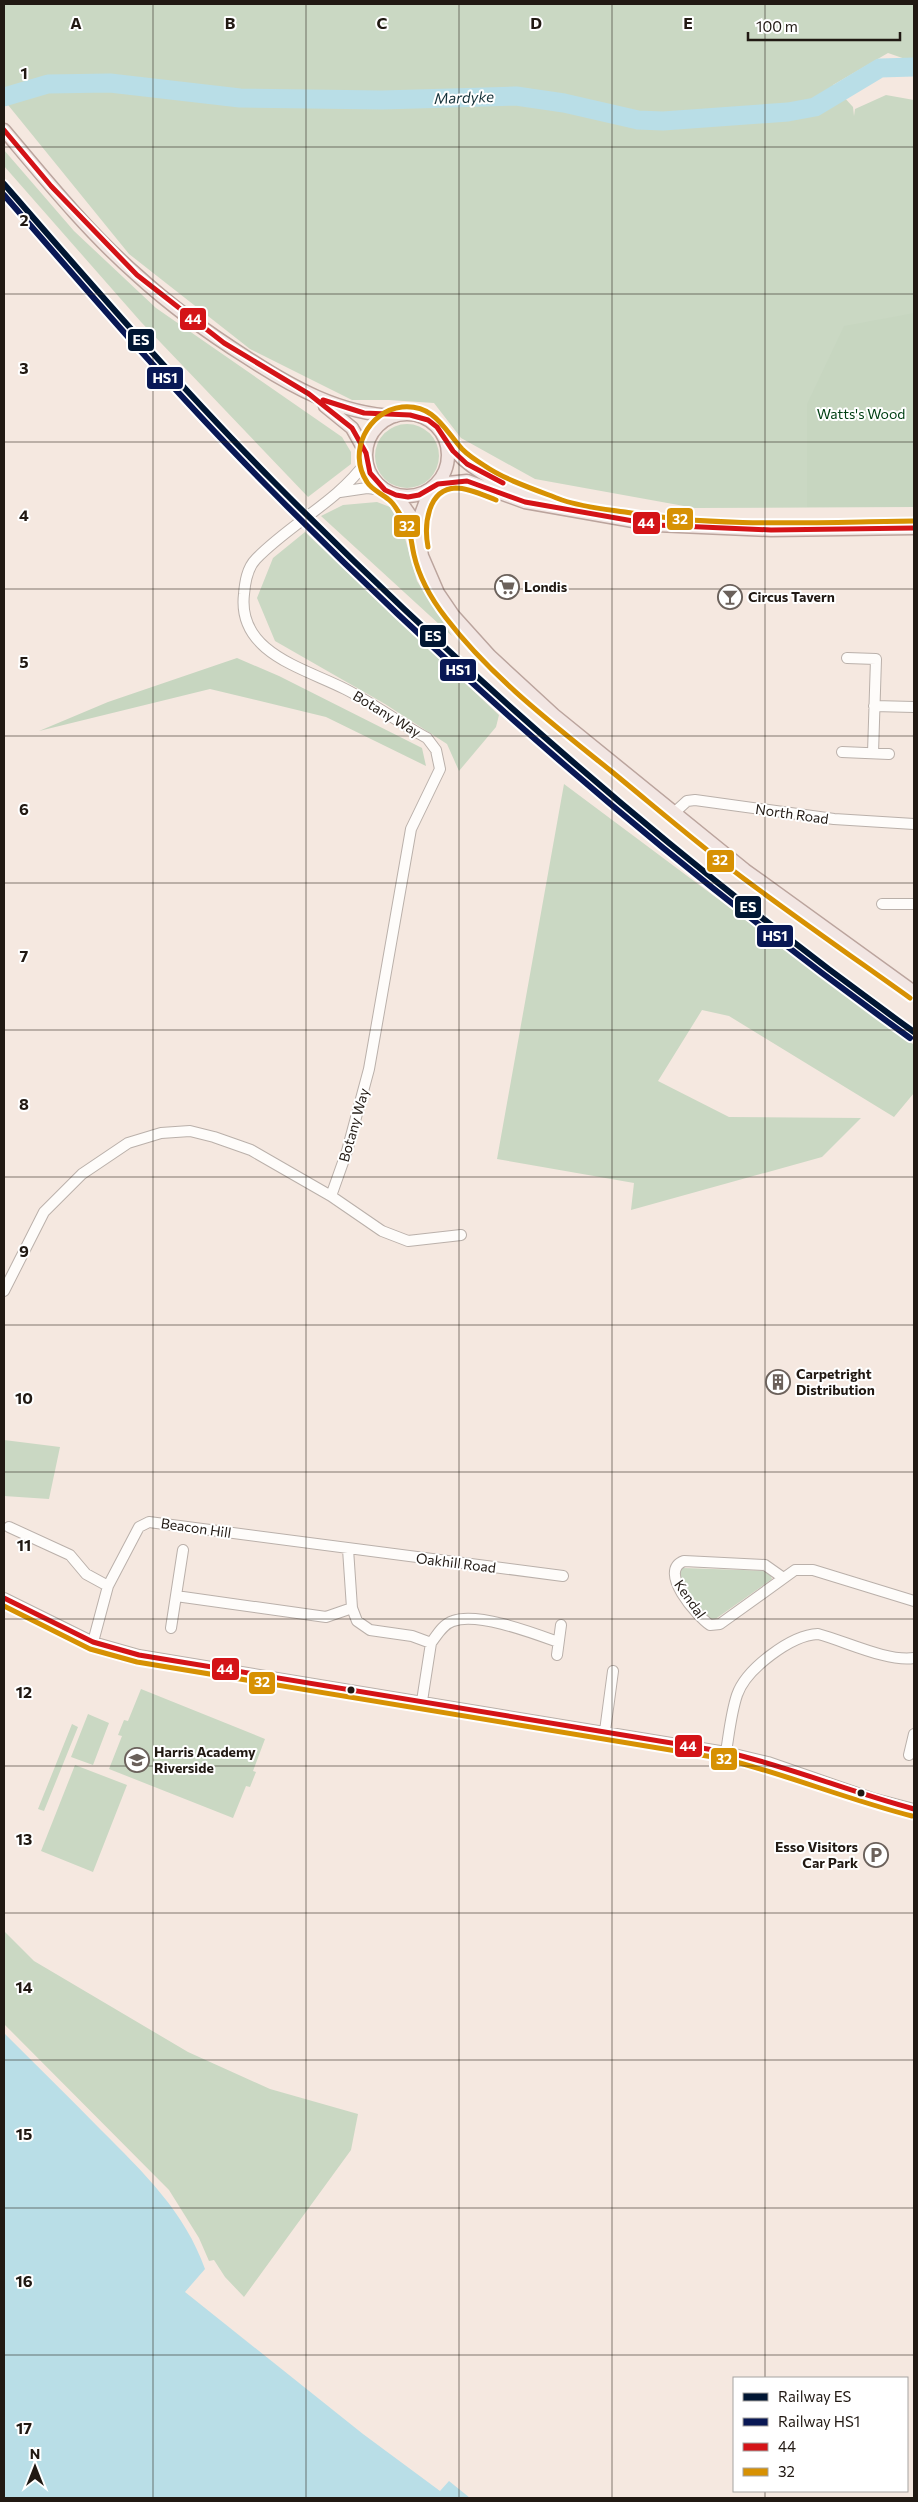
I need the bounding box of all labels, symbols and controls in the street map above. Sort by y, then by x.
scale bar [748,10,900,42]
text: A [70,13,82,32]
text: B [225,13,236,32]
text: C [377,13,388,32]
text: D [530,13,542,32]
text: E [683,13,693,32]
text: 100 m [756,17,798,35]
text: 1 [20,63,28,82]
water label: Mardyke [434,87,494,107]
text: 2 [19,210,29,229]
line badge: 44 [179,307,207,331]
text: 44 [184,310,202,327]
line badge: ES [127,328,155,352]
text: ES [133,331,149,348]
text: 3 [19,358,29,377]
line badge: HS1 [146,366,184,390]
text: HS1 [152,369,178,386]
park label: Watts's Wood [817,405,905,422]
text: 4 [19,505,29,524]
line badge: 32 [666,507,694,531]
text: 32 [672,510,688,527]
line badge: 44 [632,511,661,535]
line badge: 32 [393,514,421,538]
text: 44 [637,514,655,531]
text: 32 [399,517,415,534]
supermarket icon: Londis [494,574,520,600]
place label: Londis [524,578,568,595]
bar icon: Circus Tavern [717,584,743,610]
place label: Circus Tavern [748,588,835,605]
line badge: ES [419,624,447,648]
text: ES [425,627,441,644]
text: 5 [19,652,29,671]
line badge: HS1 [439,658,477,682]
text: HS1 [445,661,471,678]
street label: Botany Way [350,687,424,740]
text: 6 [19,799,29,818]
street label: North Road [754,800,830,827]
line badge: 32 [706,849,735,873]
text: 32 [712,851,728,868]
line badge: ES [734,895,762,919]
text: ES [740,898,756,915]
line badge: HS1 [756,924,794,948]
text: HS1 [762,927,788,944]
text: 7 [20,946,29,965]
street label: Botany Way [335,1086,372,1164]
text: 8 [19,1094,29,1113]
text: 9 [19,1241,29,1260]
place label: Carpetright Distribution [796,1365,875,1398]
building icon: Carpetright Distribution [765,1369,791,1395]
text: 10 [15,1388,33,1407]
street label: Beacon Hill [160,1514,232,1541]
text: 11 [17,1535,31,1554]
street label: Oakhill Road [415,1549,497,1576]
street label: Kendal [671,1576,710,1621]
line badge: 44 [211,1657,240,1681]
text: 44 [216,1660,234,1677]
line badge: 32 [248,1671,276,1695]
text: 32 [254,1673,270,1690]
text: 12 [16,1682,32,1701]
unlabelled marker [346,1685,356,1695]
line badge: 44 [674,1734,703,1758]
text: 44 [679,1737,697,1754]
place label: Harris Academy Riverside [154,1743,256,1776]
school or university icon: Harris Academy Riverside [124,1747,150,1773]
line badge: 32 [710,1747,738,1771]
text: 32 [716,1750,732,1767]
unlabelled marker [856,1788,866,1798]
text: 13 [16,1829,32,1848]
place label: Esso Visitors Car Park [775,1838,858,1871]
parking icon: Esso Visitors Car Park [863,1842,889,1868]
text: 14 [15,1977,33,1996]
text: 15 [16,2124,32,2143]
text: 16 [15,2271,33,2290]
legend [733,2377,908,2492]
text: Railway ES [778,2387,852,2405]
text: Railway HS1 [778,2412,860,2430]
text: 17 [16,2418,32,2437]
text: 44 [778,2437,796,2455]
north arrow [10,2442,60,2492]
text: N [30,2445,40,2462]
text: 32 [778,2462,795,2480]

